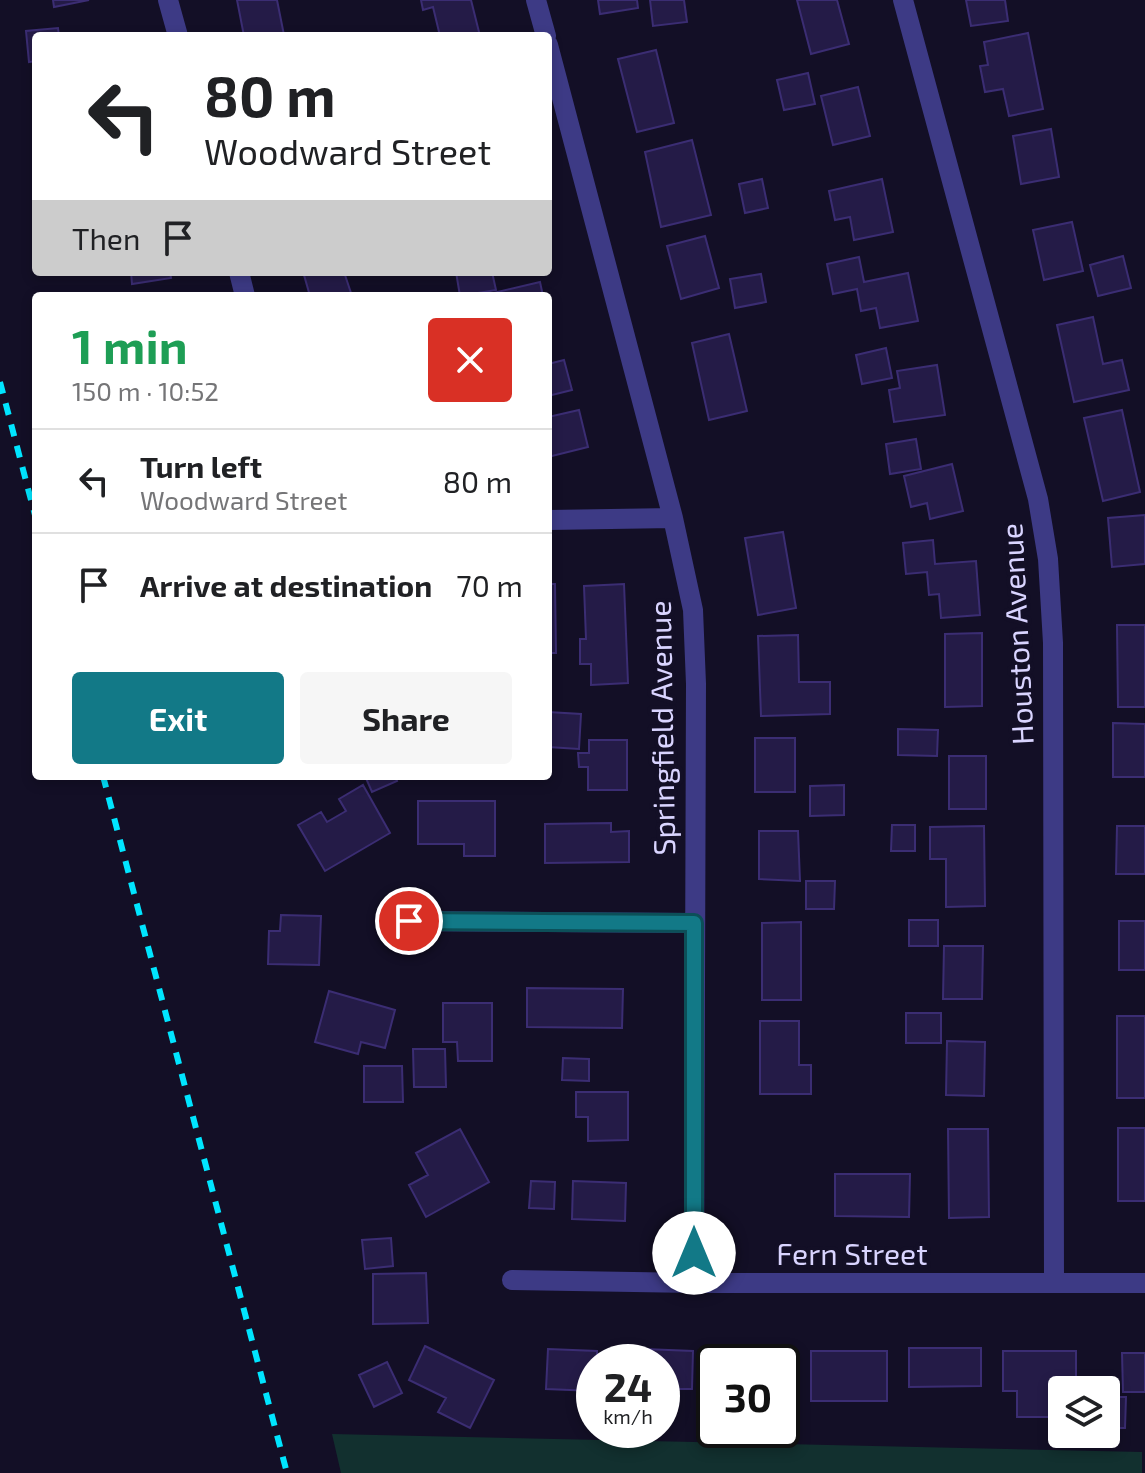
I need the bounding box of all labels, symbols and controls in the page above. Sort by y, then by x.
text: 80 m [204,61,336,128]
icon: left [72,64,176,168]
text: Woodward Street [204,129,491,172]
icon: arrive [156,216,200,260]
text: Then [72,220,140,256]
text: 1 min [72,316,188,374]
button: close [428,318,512,402]
text: 150 m · 10:52 [72,375,219,406]
text: Turn left [140,448,262,484]
icon: left [72,459,116,503]
text: 80 m [443,463,512,499]
text: Woodward Street [140,484,347,515]
street label: Houston Avenue [992,522,1040,746]
icon: arrive [72,563,116,607]
text: Arrive at destination [140,567,432,603]
text: 70 m [456,567,523,603]
street label: Springfield Avenue [641,600,681,856]
button: Exit [72,672,284,764]
button: Share [300,672,512,764]
pin [375,887,443,955]
icon: arrive [387,899,431,943]
position arrow [652,1211,736,1295]
street label: Fern Street [776,1235,928,1271]
speed limit sign: 30 [696,1344,800,1448]
text: 24 [604,1362,652,1410]
map controls [1048,1376,1120,1448]
button: layers [1048,1376,1120,1448]
text: km/h [603,1404,653,1428]

